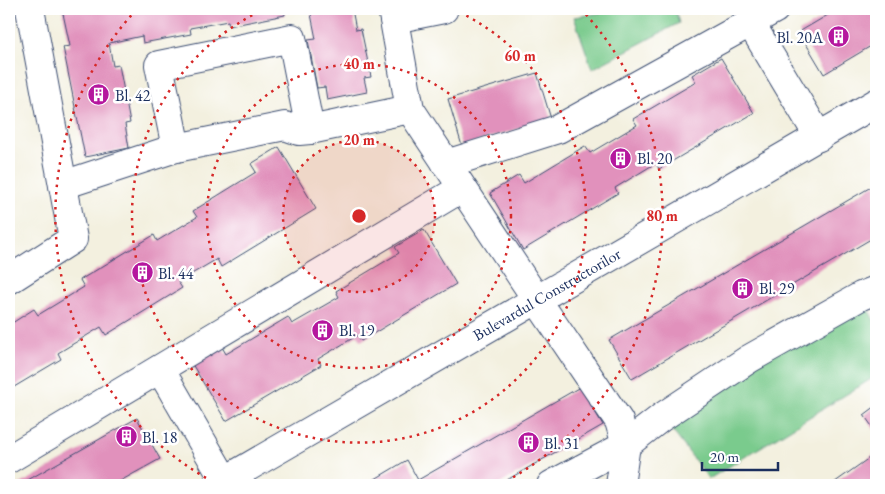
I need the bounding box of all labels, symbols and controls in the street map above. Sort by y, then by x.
building icon: Bl. 20A [827,25,851,49]
place label: Bl. 20A [776,27,824,48]
text: 60 m [504,46,536,65]
text: 40 m [343,54,375,73]
building icon: Bl. 42 [87,83,111,107]
place label: Bl. 42 [115,85,151,106]
text: 20 m [343,130,375,149]
building icon: Bl. 20 [609,146,633,170]
place label: Bl. 20 [637,148,673,169]
text: 80 m [646,206,678,225]
centre of rings [350,207,368,225]
street label: Bulevardul Constructorilor [469,242,625,345]
building icon: Bl. 44 [130,261,154,285]
place label: Bl. 44 [158,263,194,284]
building icon: Bl. 29 [731,276,755,300]
place label: Bl. 29 [759,278,795,299]
building icon: Bl. 19 [311,318,335,342]
place label: Bl. 19 [339,320,375,341]
building icon: Bl. 18 [114,425,138,449]
place label: Bl. 18 [142,427,178,448]
building icon: Bl. 31 [516,431,540,455]
place label: Bl. 31 [544,433,579,454]
scale bar [702,439,779,471]
text: 20 m [710,447,739,466]

